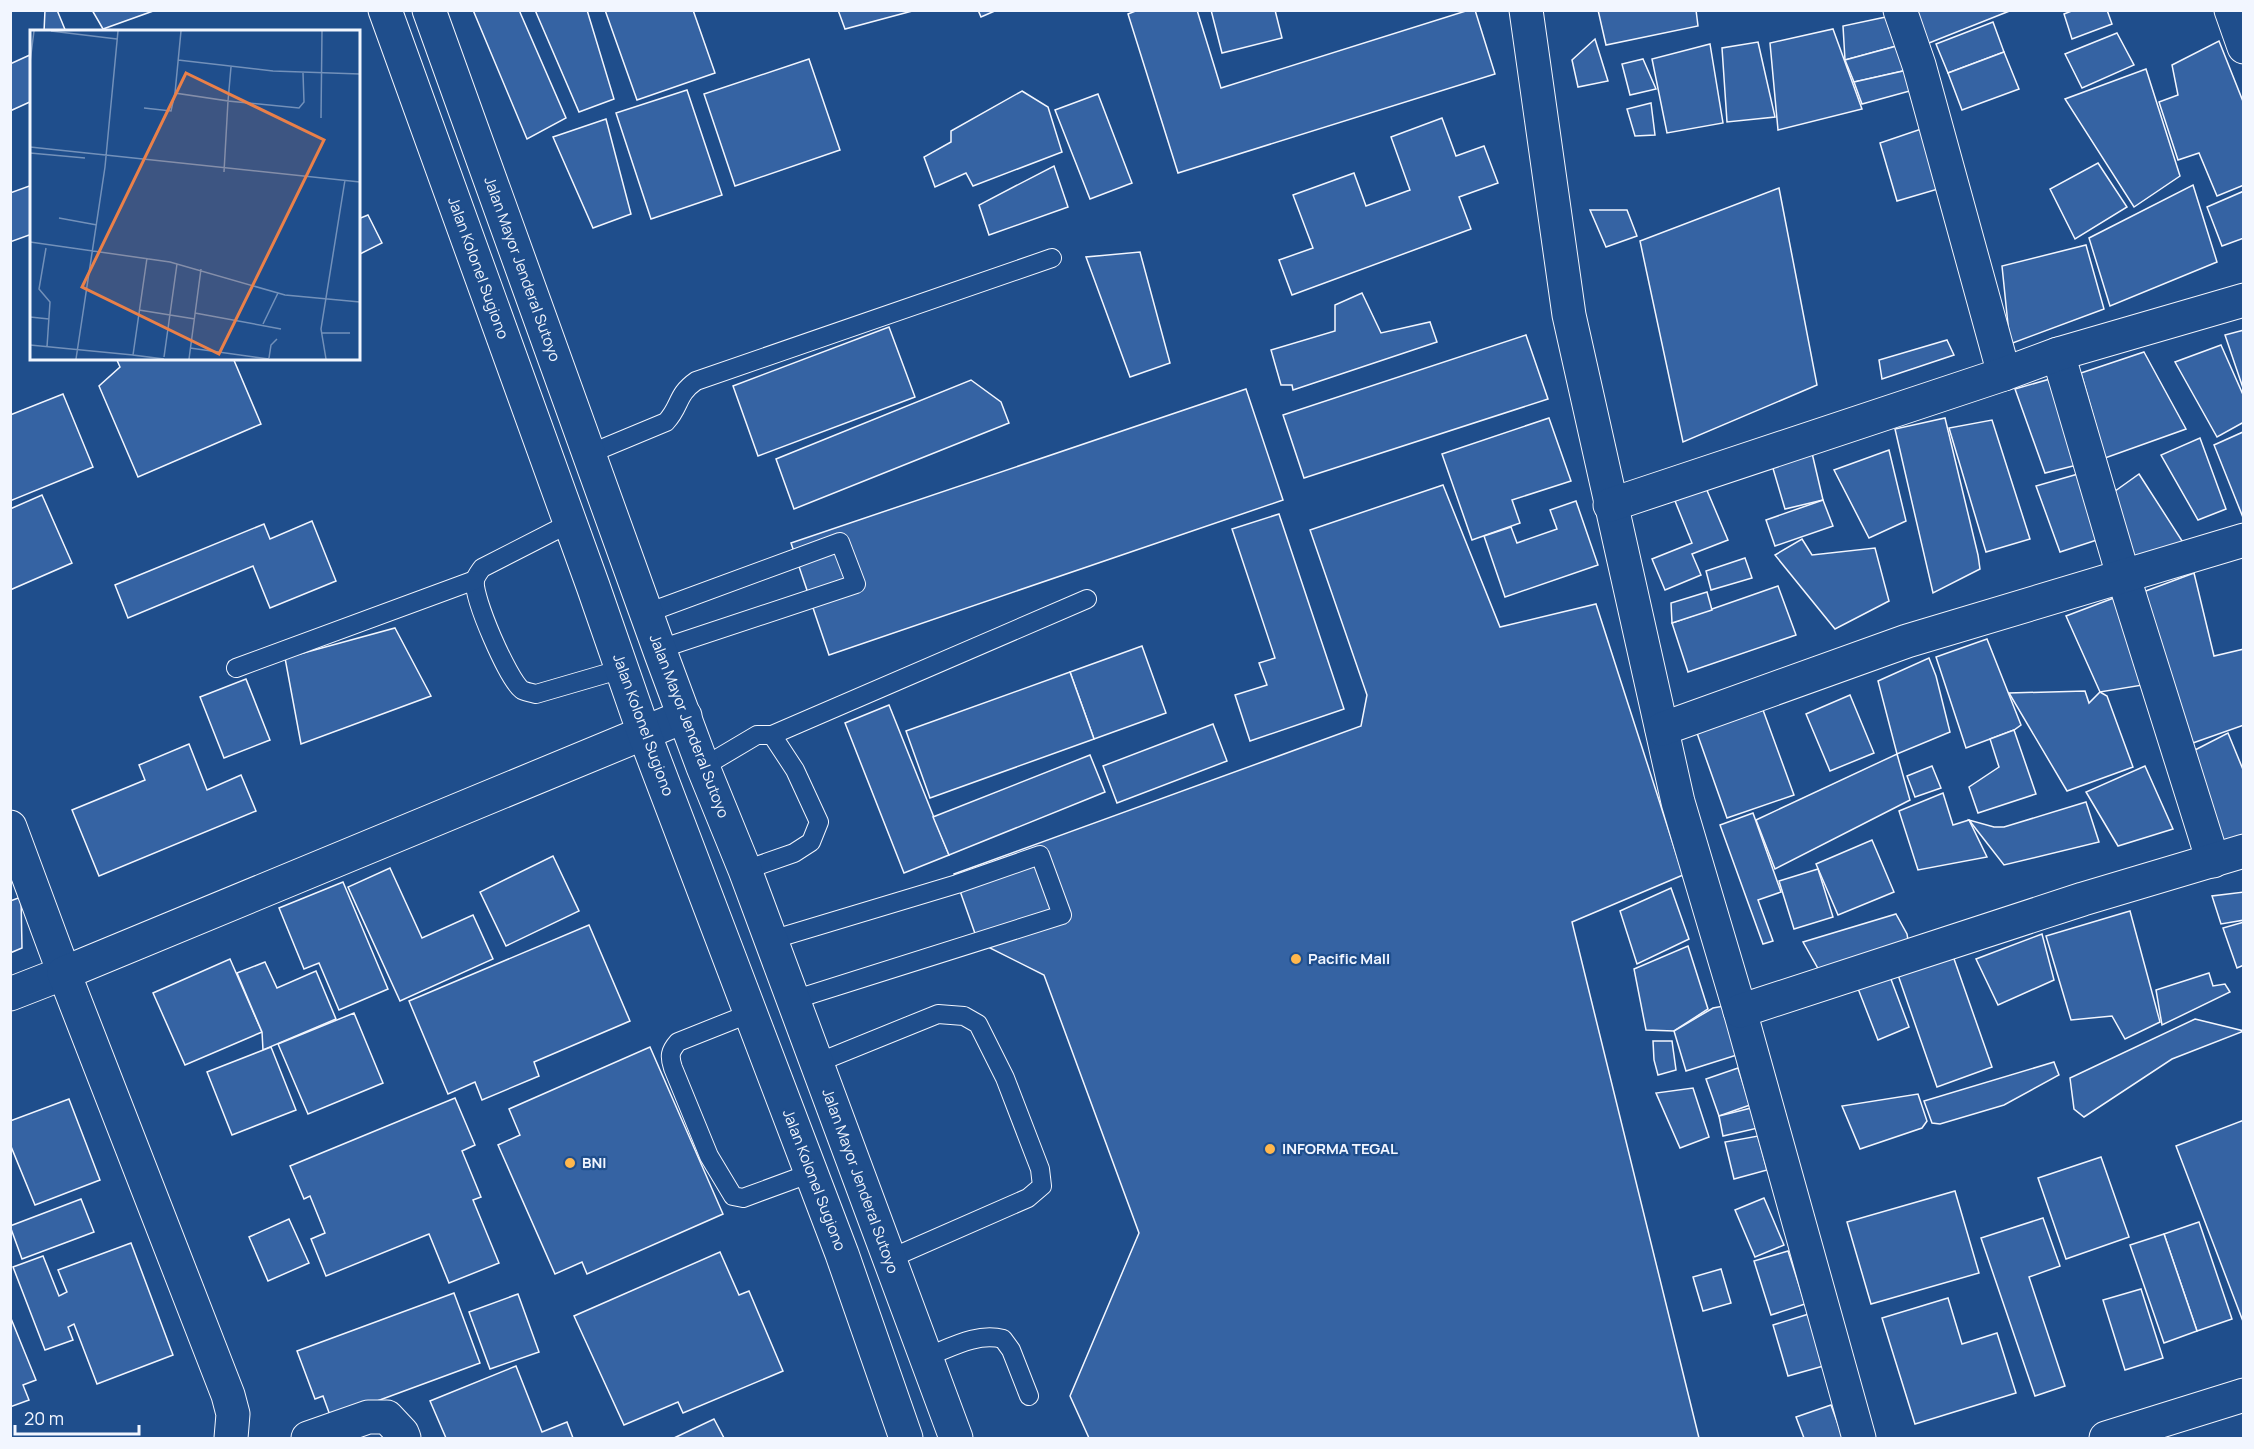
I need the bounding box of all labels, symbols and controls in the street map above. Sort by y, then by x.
inset map [30,30,360,360]
street label: Jalan Mayor Jenderal Sutoyo [479,173,566,364]
street label: Jalan Kolonel Sugiono [443,194,514,342]
street label: Jalan Mayor Jenderal Sutoyo [645,631,734,821]
street label: Jalan Kolonel Sugiono [608,651,679,799]
place label: Pacific Mall [1308,948,1390,969]
marker: Pacific Mall [1289,952,1303,966]
street label: Jalan Mayor Jenderal Sutoyo [817,1085,904,1276]
street label: Jalan Kolonel Sugiono [778,1106,851,1254]
place label: INFORMA TEGAL [1282,1138,1398,1159]
marker: INFORMA TEGAL [1263,1142,1277,1156]
place label: BNI [582,1152,606,1173]
marker: BNI [563,1156,577,1170]
scale bar [15,1398,140,1436]
text: 20 m [24,1406,64,1430]

